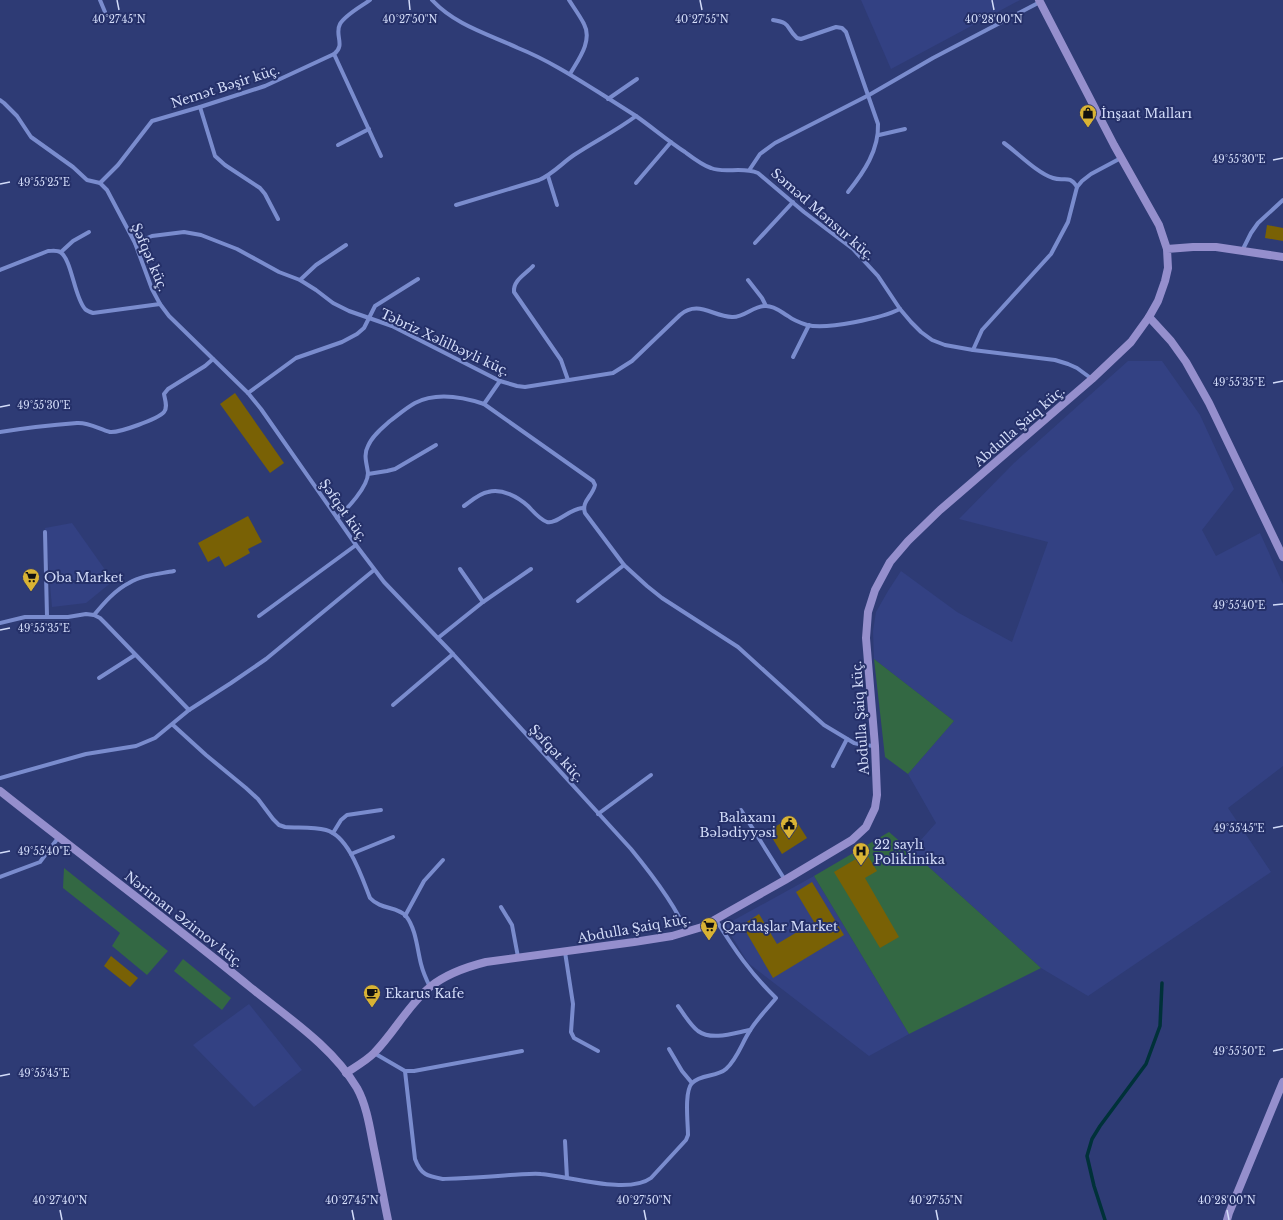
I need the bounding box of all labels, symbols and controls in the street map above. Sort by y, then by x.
text: 40°27'45"N [92,13,146,26]
text: 40°27'50"N [382,13,438,26]
text: 40°27'55"N [675,13,729,26]
text: 40°28'00"N [965,13,1023,26]
street label: Nemət Bəşir küç. [169,61,282,112]
shop icon: İnşaat Malları [1078,103,1098,128]
place label: İnşaat Malları [1101,105,1193,122]
text: 49°55'30"E [1212,153,1266,166]
street label: Səməd Mənsur küç. [767,165,878,264]
text: 49°55'25"E [18,176,70,189]
street label: Şəfqət küç. [127,220,172,294]
street label: Təbriz Xəlilbəyli küç. [377,305,512,380]
text: 49°55'35"E [1213,376,1265,389]
street label: Abdulla Şaiq küç. [970,382,1068,471]
text: 49°55'30"E [17,399,71,412]
street label: Şəfqət küç. [316,476,371,545]
supermarket icon: Oba Market [21,567,41,592]
place label: Oba Market [44,569,123,586]
text: 49°55'40"E [1213,599,1265,612]
text: 49°55'35"E [18,622,70,635]
street label: Abdulla Şaiq küç. [848,660,873,777]
street label: Şəfqət küç. [526,721,588,786]
place label: Balaxanı Bələdiyyəsi [700,809,777,841]
public building icon: Balaxanı Bələdiyyəsi [779,814,799,839]
text: 49°55'45"E [1213,822,1265,835]
place label: 22 saylı Poliklinika [874,836,946,868]
hospital icon: 22 saylı Poliklinika [851,841,871,866]
text: 49°55'40"E [18,845,70,858]
street label: Nəriman Əzimov küç. [121,868,246,971]
street label: Abdulla Şaiq küç. [575,910,692,947]
supermarket icon: Qardaşlar Market [699,916,719,941]
place label: Qardaşlar Market [722,918,838,935]
cafe icon: Ekarus Kafe [362,983,382,1008]
place label: Ekarus Kafe [385,985,464,1002]
text: 49°55'50"E [1213,1045,1265,1058]
text: 49°55'45"E [18,1067,70,1080]
text: 40°27'40"N [32,1194,88,1207]
text: 40°27'45"N [325,1194,379,1207]
text: 40°27'50"N [616,1194,672,1207]
text: 40°27'55"N [909,1194,963,1207]
text: 40°28'00"N [1198,1194,1256,1207]

